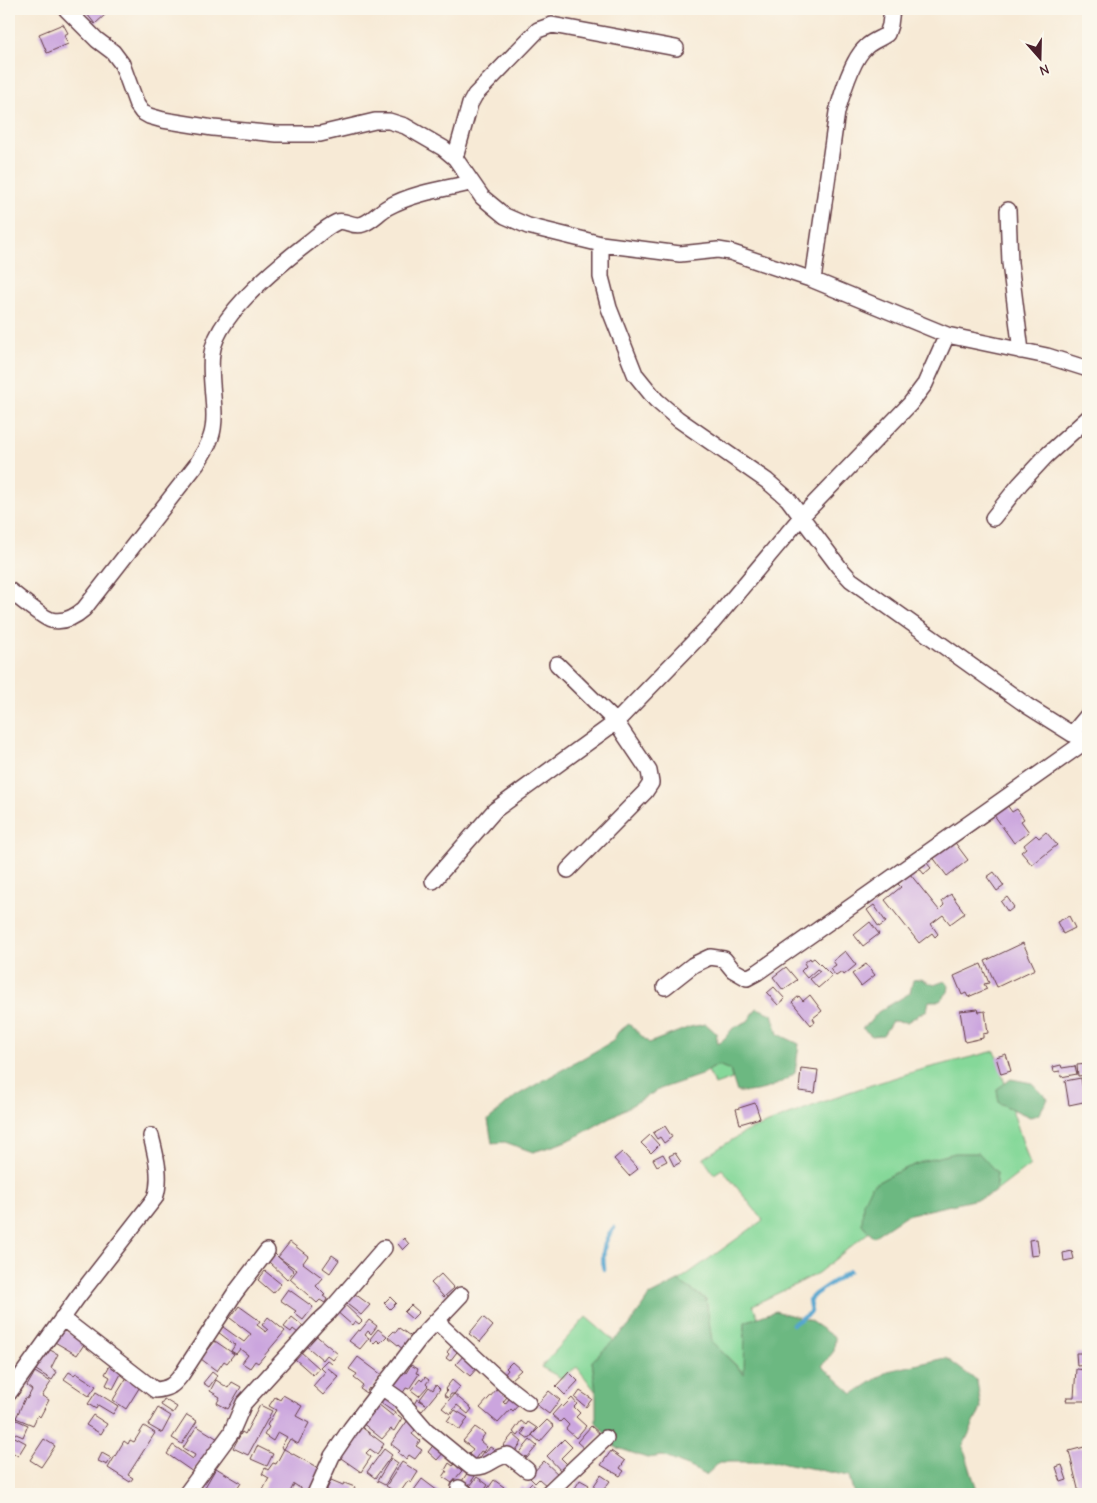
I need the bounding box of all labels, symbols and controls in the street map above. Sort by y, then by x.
north arrow [1014,32,1064,82]
text: N [1037,60,1051,79]

